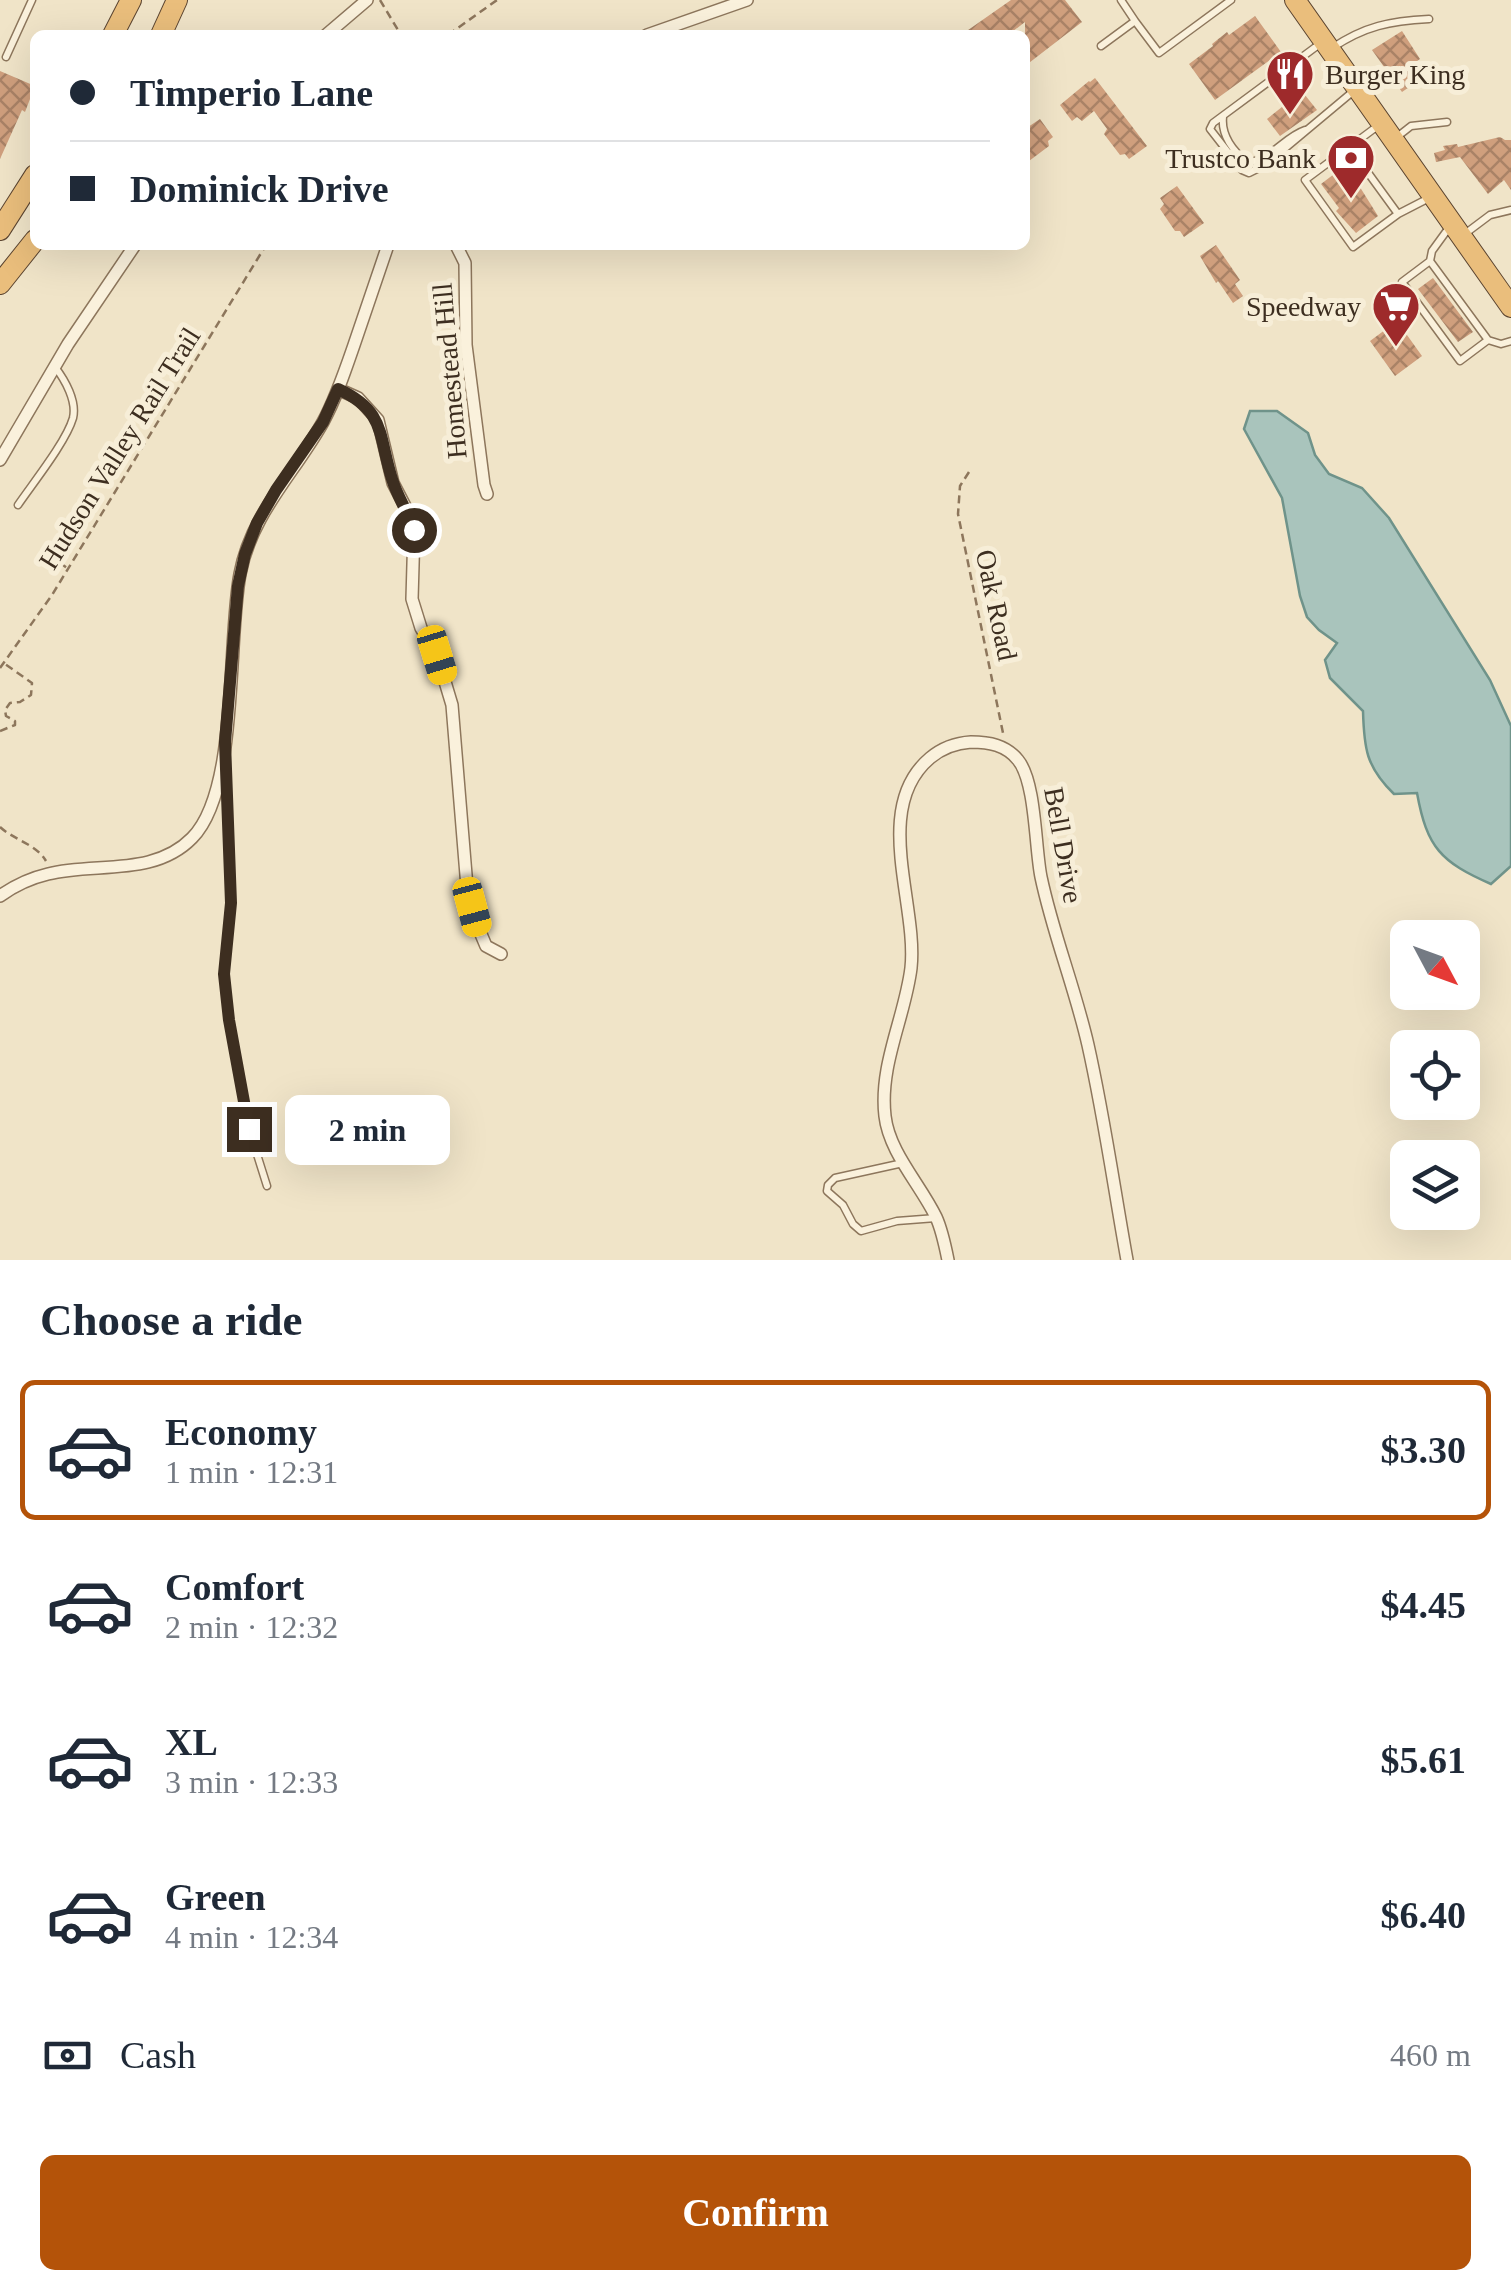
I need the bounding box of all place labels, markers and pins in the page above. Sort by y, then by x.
restaurant icon: Burger King [1264,48,1316,116]
place label: Burger King [1325,59,1465,90]
bank icon: Trustco Bank [1325,132,1377,200]
place label: Trustco Bank [1165,143,1316,174]
supermarket icon: Speedway [1370,280,1422,348]
place label: Speedway [1246,291,1361,322]

